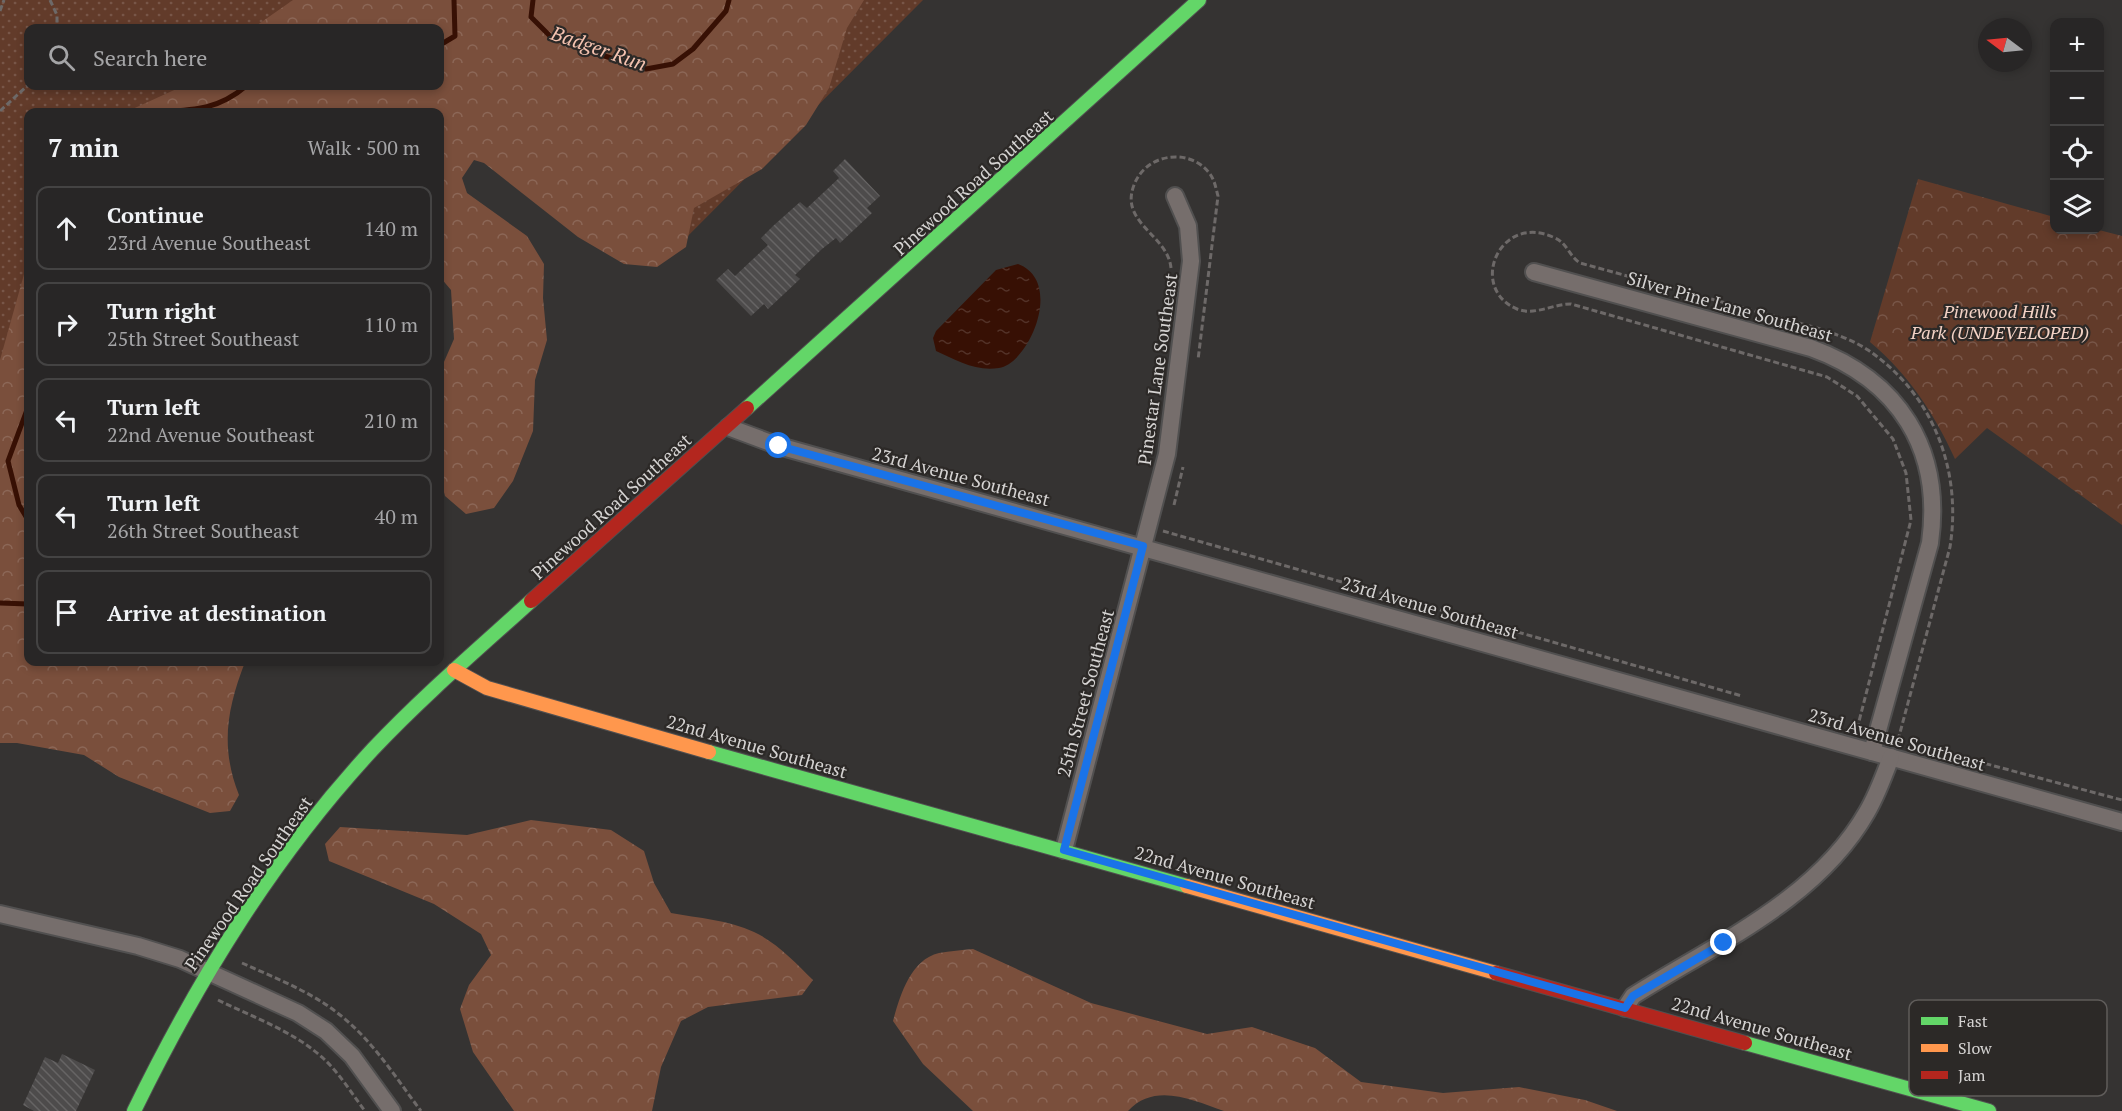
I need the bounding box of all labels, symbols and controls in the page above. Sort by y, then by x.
north arrow [1978,18,2032,72]
map controls [2050,18,2104,234]
button: + [2050,18,2104,72]
water label: Badger Run [547,19,650,77]
search box [24,24,444,90]
icon: search [45,41,78,74]
text: Search here [93,43,207,72]
button: − [2050,72,2104,126]
street label: Pinewood Road Southeast [888,103,1058,260]
button: locate [2050,126,2104,180]
text: 7 min [48,130,119,164]
text: Walk · 500 m [308,134,420,161]
button: layers [2050,180,2104,234]
text: Continue [107,200,204,229]
icon: ahead [50,212,83,245]
text: 140 m [364,215,418,242]
text: 23rd Avenue Southeast [107,229,311,256]
street label: Silver Pine Lane Southeast [1624,265,1836,347]
street label: Pinestar Lane Southeast [1132,271,1182,467]
text: Turn right [107,296,216,325]
park label: Pinewood Hills Park (UNDEVELOPED) [1910,299,2089,344]
icon: right [50,308,83,341]
text: 110 m [364,311,418,338]
text: 25th Street Southeast [107,325,299,352]
text: Turn left [107,392,200,421]
icon: left [50,404,83,437]
text: 210 m [364,407,418,434]
text: 22nd Avenue Southeast [107,421,315,448]
street label: Pinewood Road Southeast [526,427,696,584]
route start [765,432,791,458]
street label: 23rd Avenue Southeast [869,441,1053,511]
text: Turn left [107,488,200,517]
icon: left [50,500,83,533]
text: 40 m [375,503,418,530]
text: 26th Street Southeast [107,517,299,544]
street label: 23rd Avenue Southeast [1339,570,1522,644]
icon: arrive [50,596,83,629]
text: Arrive at destination [107,598,326,627]
street label: 25th Street Southeast [1051,606,1119,780]
street label: 23rd Avenue Southeast [1806,702,1989,776]
street label: 22nd Avenue Southeast [664,709,850,783]
street label: Pinewood Road Southeast [179,791,317,975]
street label: 22nd Avenue Southeast [1132,840,1318,914]
route end [1710,929,1736,955]
street label: 22nd Avenue Southeast [1669,991,1855,1065]
legend [1909,1000,2107,1096]
text: Fast [1958,1010,1988,1032]
text: Slow [1958,1037,1992,1059]
text: Jam [1958,1064,1986,1086]

